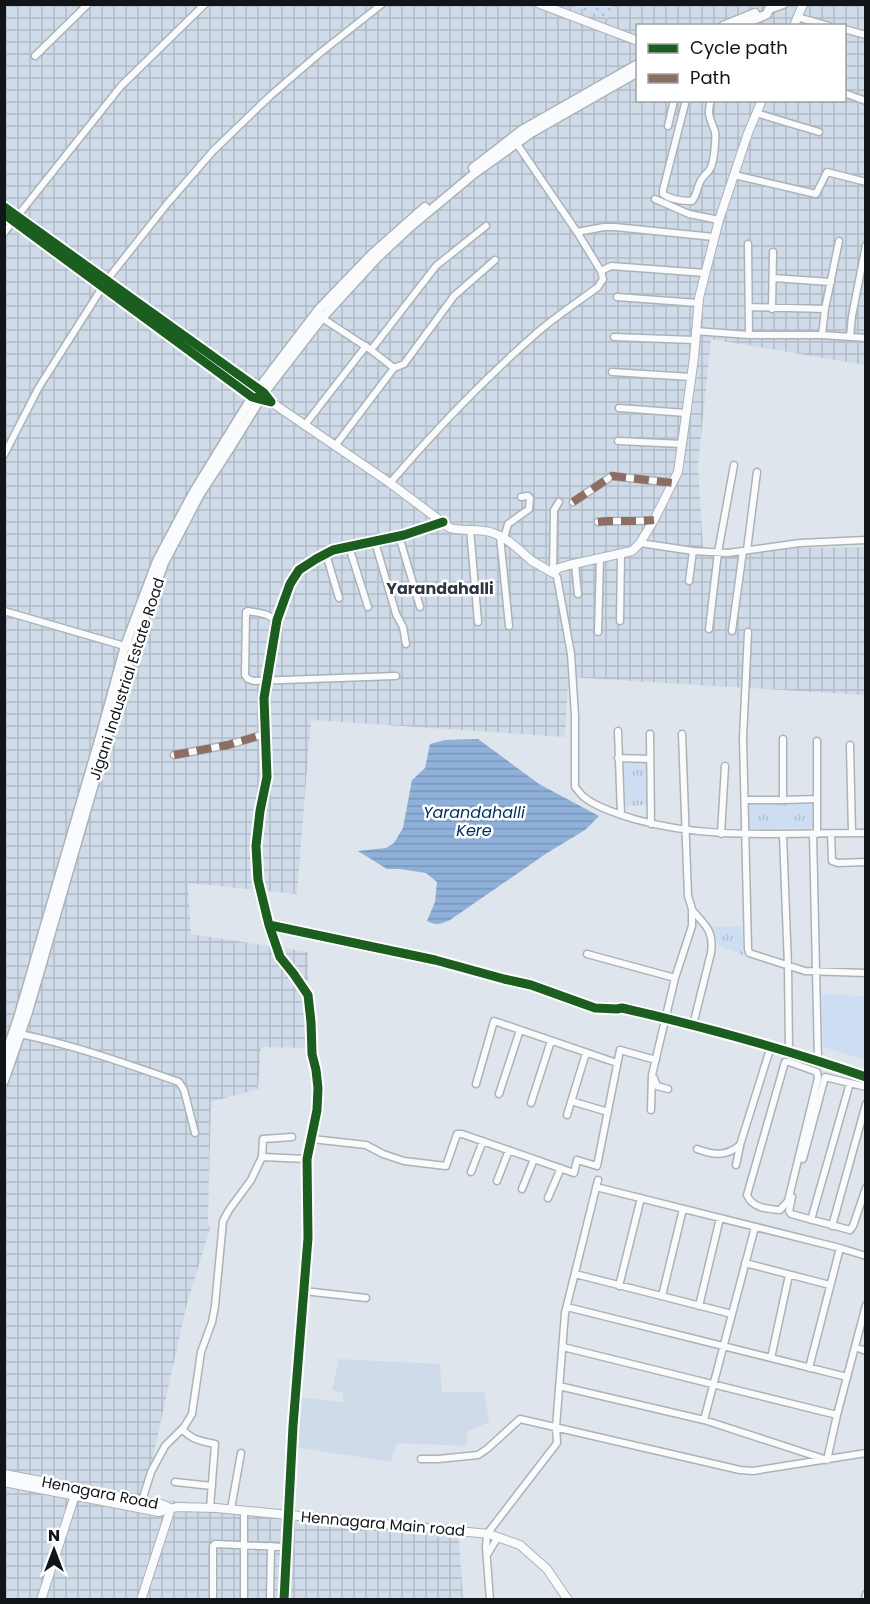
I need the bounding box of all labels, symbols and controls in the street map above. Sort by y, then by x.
legend [636,24,846,102]
text: Cycle path [690,35,788,60]
text: Path [690,65,731,90]
street label: Jigani Industrial Estate Road [84,575,169,783]
district label: Yarandahalli [386,577,494,600]
water label: Yarandahalli Kere [423,801,526,842]
street label: Henagara Road [40,1471,160,1514]
street label: Hennagara Main road [300,1506,466,1541]
north arrow [24,1520,84,1580]
text: N [48,1524,60,1547]

